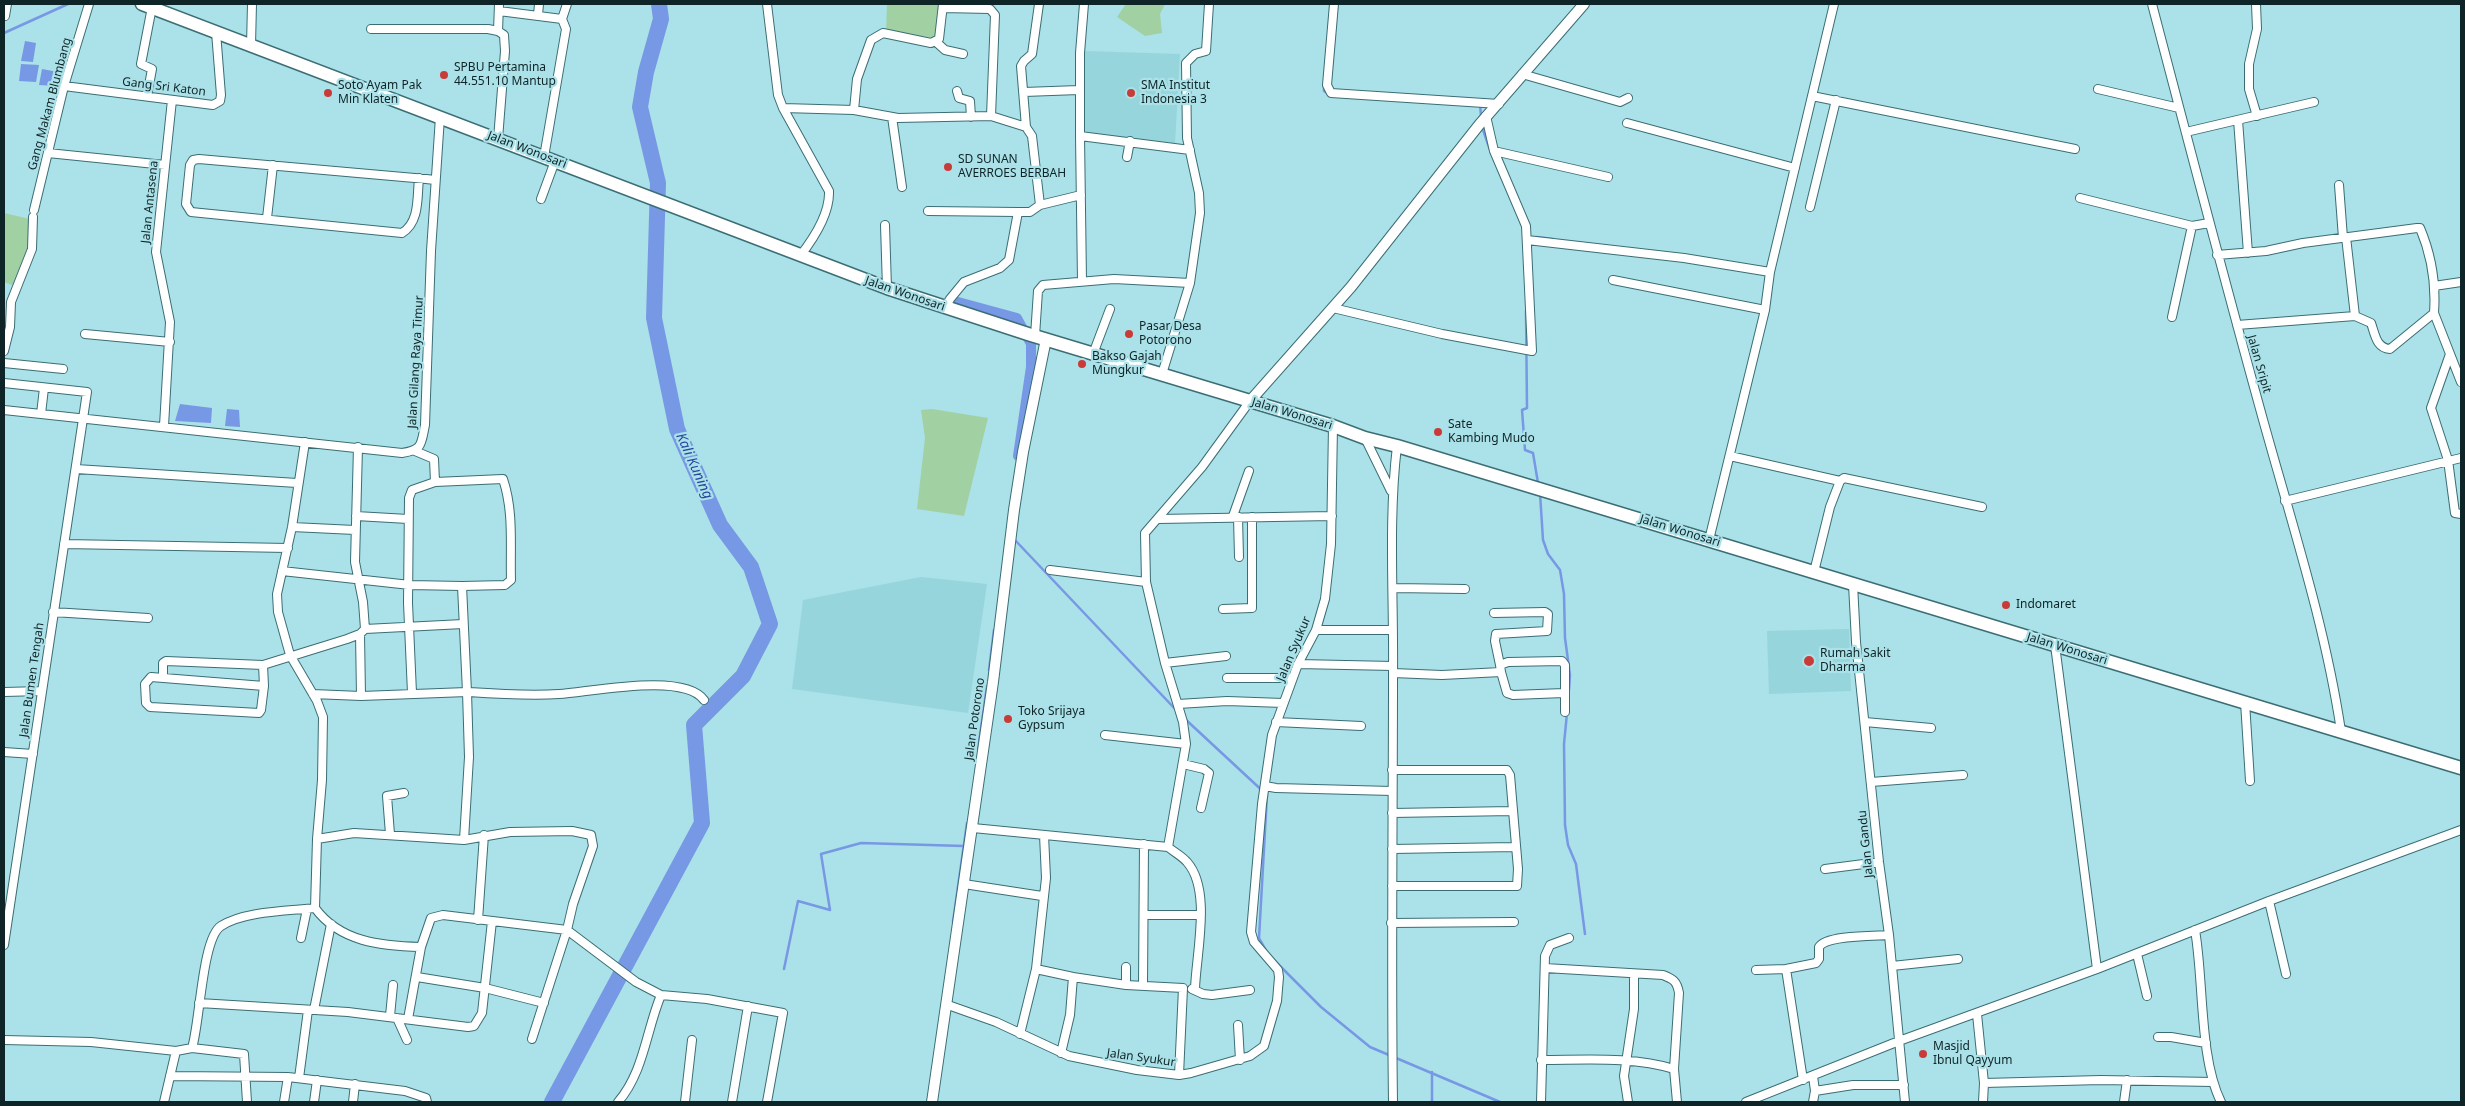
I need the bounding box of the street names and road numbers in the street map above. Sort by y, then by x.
street label: Gang Makam Blumbang [25,36,75,172]
street label: Gang Sri Katon [121,75,207,99]
street label: Jalan Wonosari [485,128,569,172]
street label: Jalan Antasena [138,160,162,244]
street label: Jalan Wonosari [863,274,947,314]
street label: Jalan Gilang Raya Timur [405,295,427,429]
street label: Jalan Sripit [2244,333,2274,395]
street label: Jalan Wonosari [1250,395,1334,433]
street label: Jalan Wonosari [1638,512,1722,550]
street label: Jalan Syukur [1274,614,1314,684]
street label: Jalan Bumen Tengah [17,622,47,738]
street label: Jalan Wonosari [2025,630,2109,668]
street label: Jalan Potorono [962,677,988,761]
street label: Jalan Gandu [1855,809,1877,879]
street label: Jalan Syukur [1106,1046,1176,1070]

